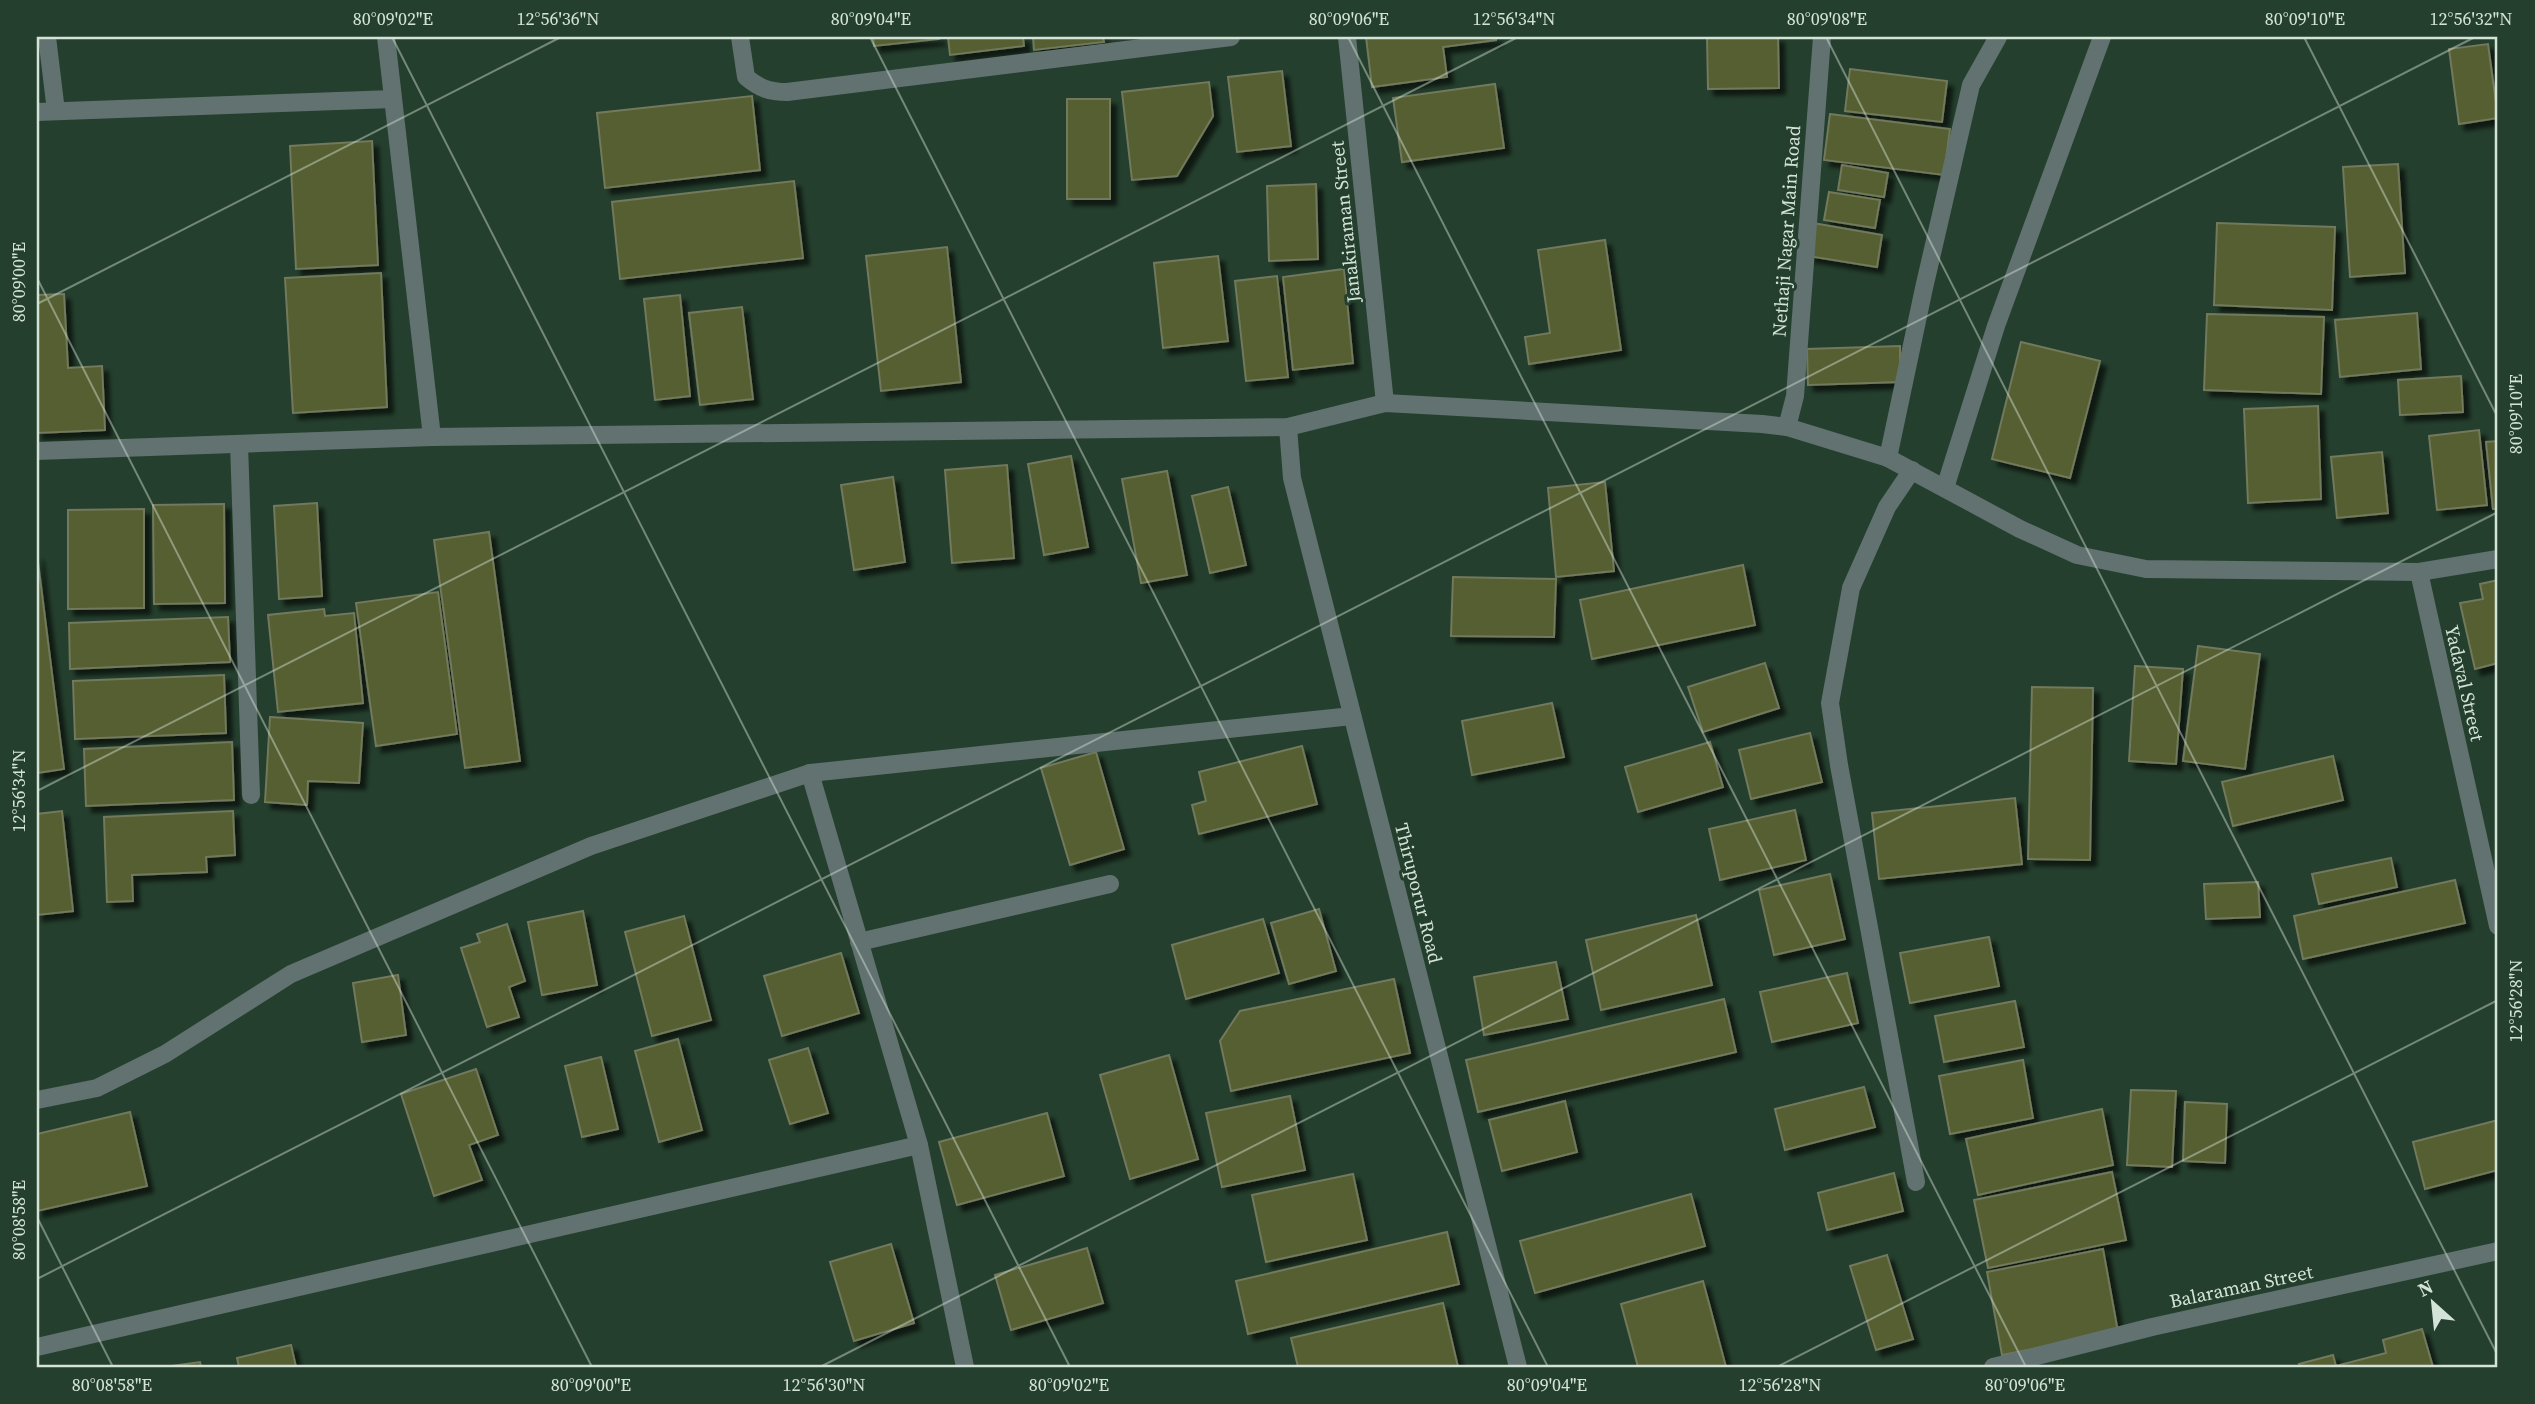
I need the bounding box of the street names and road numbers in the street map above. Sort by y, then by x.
street label: Nethaji Nagar Main Road [1766,124,1806,338]
street label: Janakiraman Street [1323,139,1367,305]
street label: Yadaval Street [2439,622,2491,744]
street label: Thiruporur Road [1389,820,1449,966]
street label: Balaraman Street [2167,1258,2316,1314]

